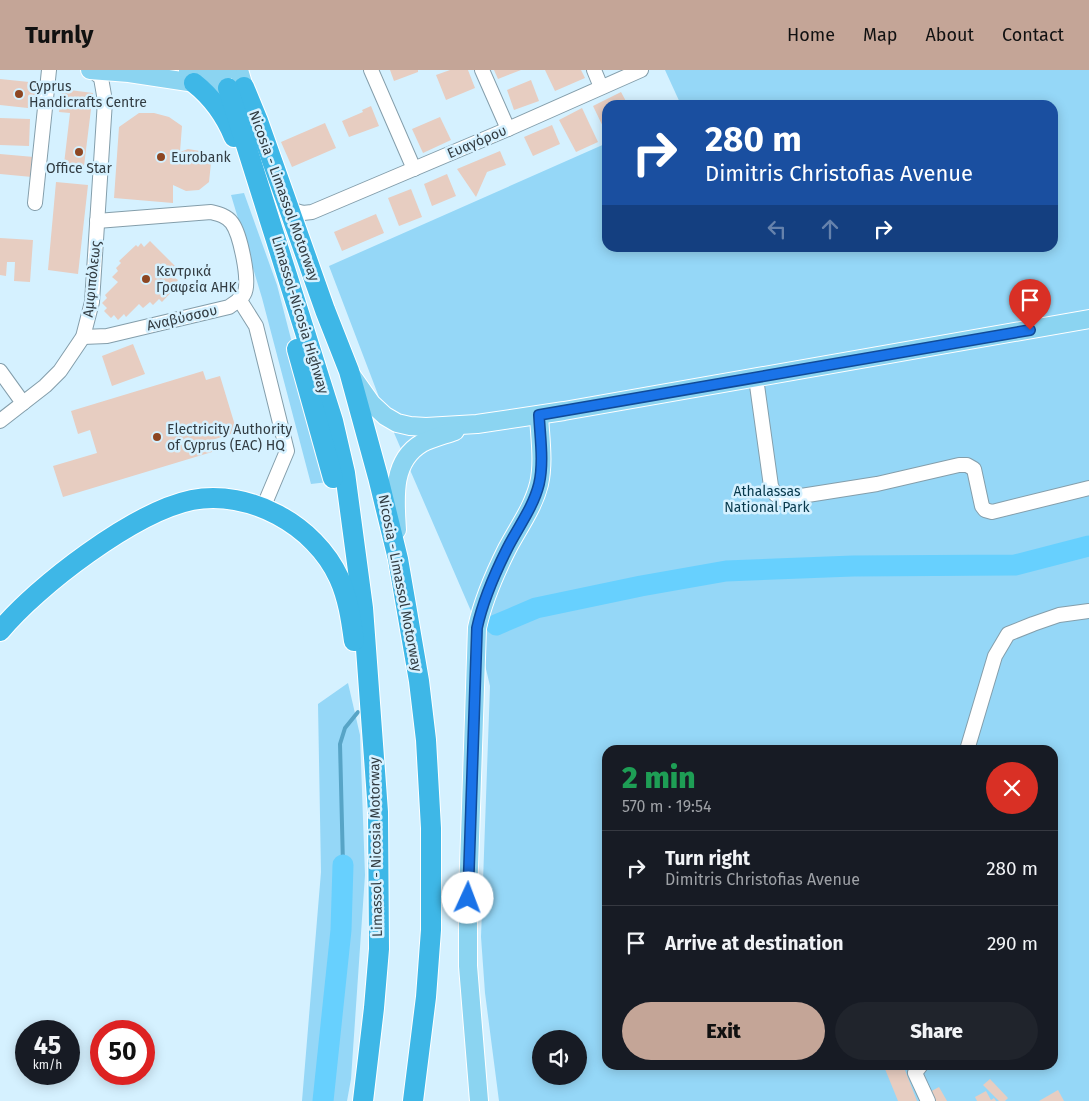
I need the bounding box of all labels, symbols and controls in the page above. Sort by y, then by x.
text: Turnly [25,21,94,49]
text: Home [787,24,835,46]
text: Map [863,24,897,46]
text: About [925,24,974,46]
text: Contact [1002,24,1064,46]
place label: Cyprus Handicrafts Centre [29,78,147,111]
marker: Cyprus Handicrafts Centre [13,88,25,100]
street label: Nicosia - Limassol Motorway [245,108,323,284]
text: 280 m [705,118,802,160]
icon: right [622,120,687,185]
street label: Ευαγόρου [445,122,509,162]
marker: Office Star [73,146,85,158]
place label: Eurobank [171,149,232,166]
marker: Eurobank [155,151,167,163]
place label: Office Star [46,160,112,177]
text: Dimitris Christofias Avenue [705,160,973,187]
icon: left [763,215,791,243]
icon: ahead [816,215,844,243]
icon: right [869,215,897,243]
street label: Limassol-Nicosia Highway [268,234,332,396]
street label: Αμφιπόλεως [80,239,105,318]
place label: Κεντρικά Γραφεία ΑΗΚ [156,263,237,296]
marker: Κεντρικά Γραφεία ΑΗΚ [140,273,152,285]
pin [1009,279,1051,330]
icon: arrive [1016,286,1044,314]
street label: Αναβύσσου [145,302,219,334]
place label: Electricity Authority of Cyprus (EAC) HQ [167,421,292,454]
marker: Electricity Authority of Cyprus (EAC) HQ [151,431,163,443]
park label: Athalassas National Park [724,483,811,516]
street label: Nicosia - Limassol Motorway [374,493,426,673]
street label: Limassol - Nicosia Motorway [366,757,386,937]
text: 2 min [622,760,695,796]
button: close [986,762,1038,814]
text: 570 m · 19:54 [622,797,712,816]
text: Turn right [665,847,750,870]
icon: right [622,854,650,882]
text: 280 m [986,857,1038,880]
text: Dimitris Christofias Avenue [665,870,860,889]
position arrow [441,871,493,923]
icon: arrive [622,929,650,957]
text: Arrive at destination [665,932,844,955]
text: 290 m [987,932,1038,955]
button: Exit [622,1002,825,1060]
button: Share [835,1002,1038,1060]
speed limit sign: 50 [90,1020,155,1085]
map controls [532,1030,587,1085]
button: sound [532,1030,587,1085]
text: 45 [34,1031,61,1061]
text: km/h [33,1058,62,1072]

